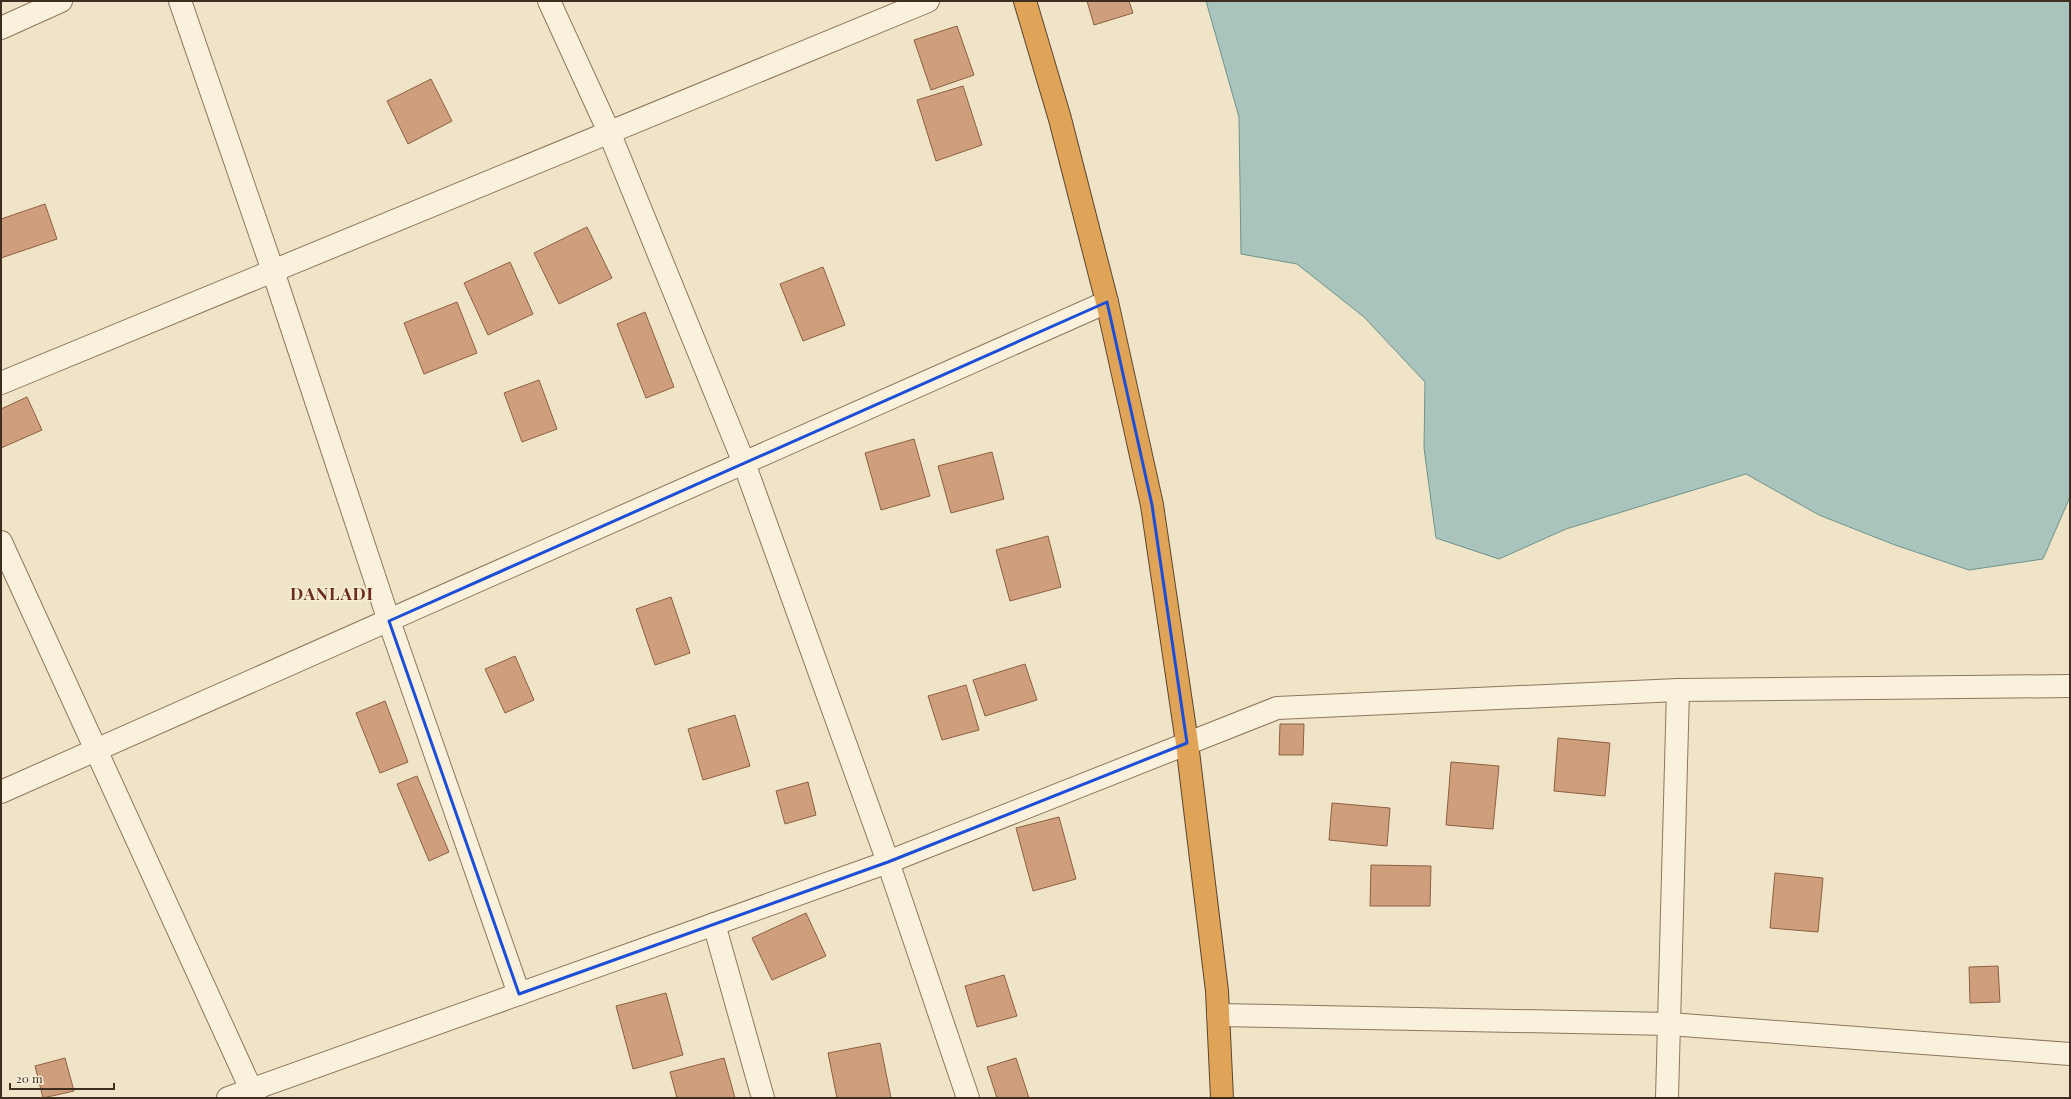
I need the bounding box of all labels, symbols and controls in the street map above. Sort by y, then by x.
district label: DANLADI [290,582,374,604]
scale bar [10,1065,114,1091]
text: 20 m [16,1070,43,1086]

